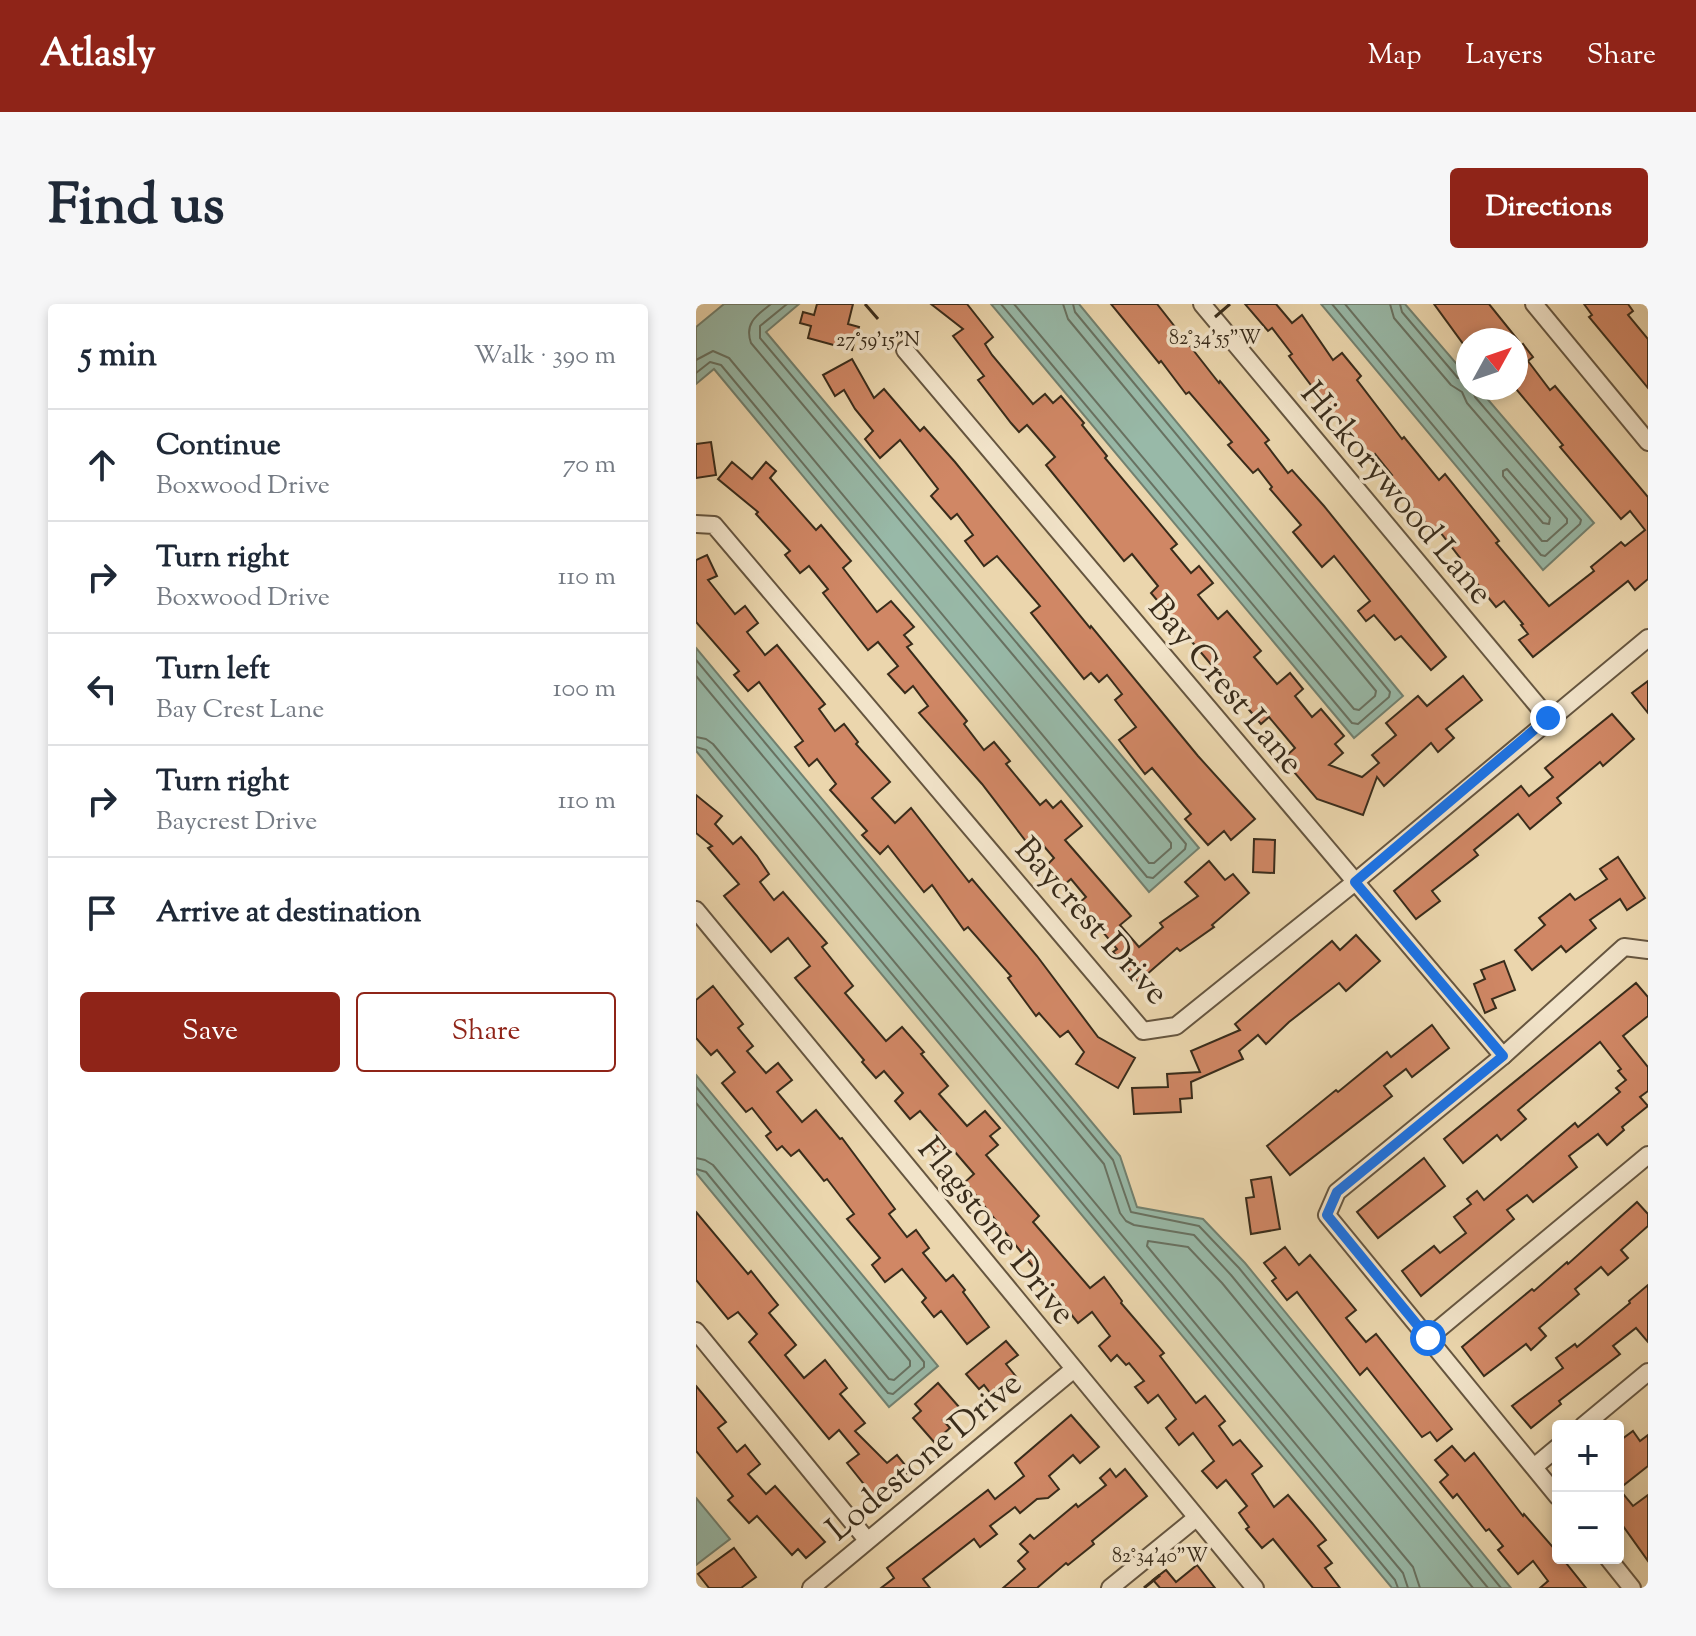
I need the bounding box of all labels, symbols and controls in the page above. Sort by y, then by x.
text: Atlasly [40,29,156,83]
text: Map [1368,36,1421,76]
text: Layers [1465,36,1543,76]
text: Share [1587,36,1656,76]
text: Find us [48,168,224,249]
button: Directions [1450,168,1648,248]
text: 82°34'55"W [1169,325,1261,354]
text: 27°59'15"N [836,327,920,356]
north arrow [1456,328,1528,400]
text: 5 min [80,332,157,381]
text: Walk · 390 m [474,338,616,375]
street label: Hickorywood Lane [1287,372,1503,616]
text: Continue [156,425,281,468]
icon: ahead [80,443,124,487]
text: 70 m [563,447,616,484]
text: Boxwood Drive [156,468,330,505]
text: Turn right [156,537,289,580]
icon: right [80,555,124,599]
text: 110 m [558,559,616,596]
text: Boxwood Drive [156,580,330,617]
street label: Bay Crest Lane [1135,586,1314,786]
text: Turn left [156,649,270,692]
icon: left [80,667,124,711]
text: 100 m [553,671,616,708]
text: Bay Crest Lane [156,692,324,729]
route end [1530,700,1566,736]
text: Turn right [156,761,289,804]
icon: right [80,779,124,823]
text: 110 m [558,783,616,820]
text: Baycrest Drive [156,804,317,841]
street label: Baycrest Drive [1002,828,1179,1017]
icon: arrive [80,891,124,935]
text: Arrive at destination [156,892,421,935]
button: Save [80,992,340,1072]
button: Share [356,992,616,1072]
street label: Flagstone Drive [904,1128,1086,1336]
route start [1410,1320,1446,1356]
street label: Lodestone Drive [817,1361,1034,1554]
map controls [1552,1420,1624,1564]
button: + [1552,1420,1624,1492]
button: − [1552,1492,1624,1564]
text: 82°34'40"W [1112,1543,1208,1572]

